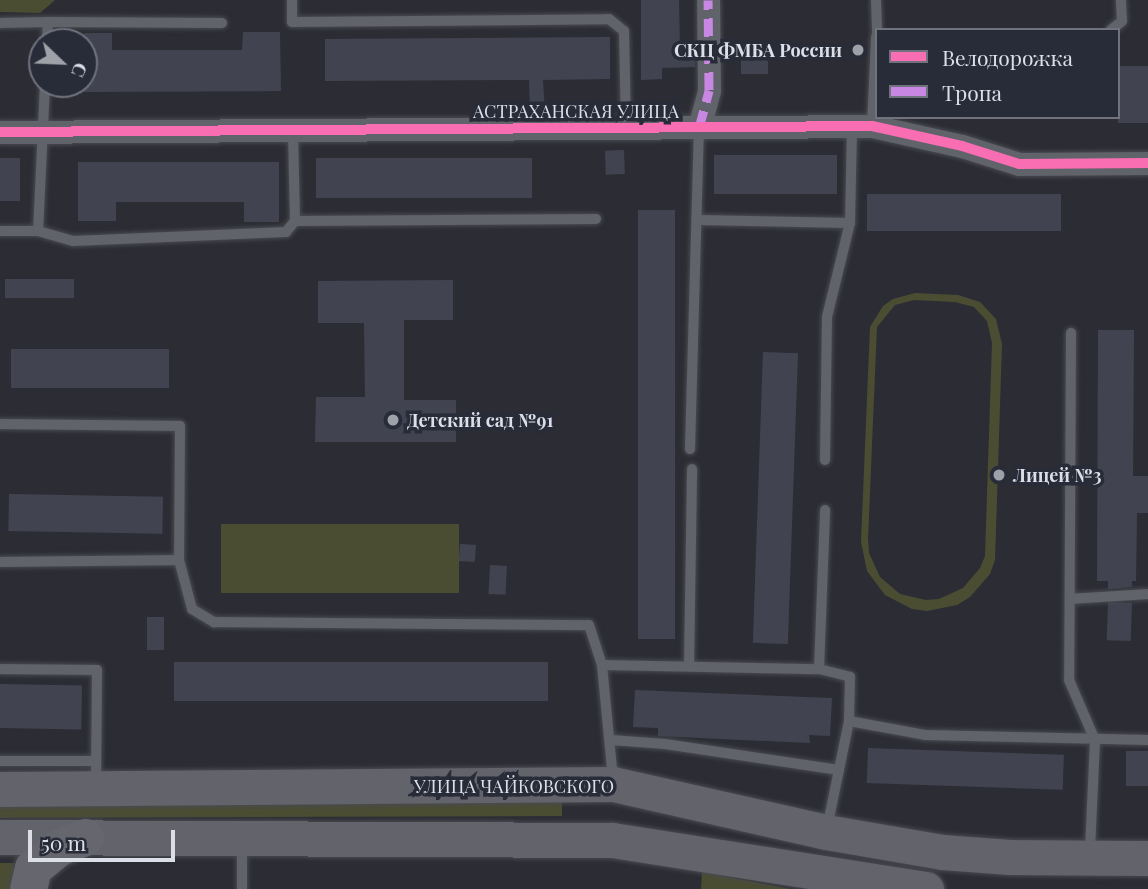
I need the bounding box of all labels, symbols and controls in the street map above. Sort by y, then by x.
north arrow [28,28,98,98]
legend [875,28,1120,119]
place label: СКЦ ФМБА России [674,39,842,61]
marker: СКЦ ФМБА России [848,40,868,60]
text: Велодорожка [942,43,1073,71]
text: С [66,59,95,82]
text: Тропа [942,78,1002,106]
street label: АСТРАХАНСКАЯ УЛИЦА [473,100,679,122]
place label: Детский сад №91 [407,409,553,431]
marker: Детский сад №91 [385,412,401,428]
place label: Лицей №3 [1013,464,1102,486]
marker: Лицей №3 [991,467,1007,483]
street label: УЛИЦА ЧАЙКОВСКОГО [414,775,614,797]
scale bar [32,816,178,860]
text: 50 m [41,828,86,856]

